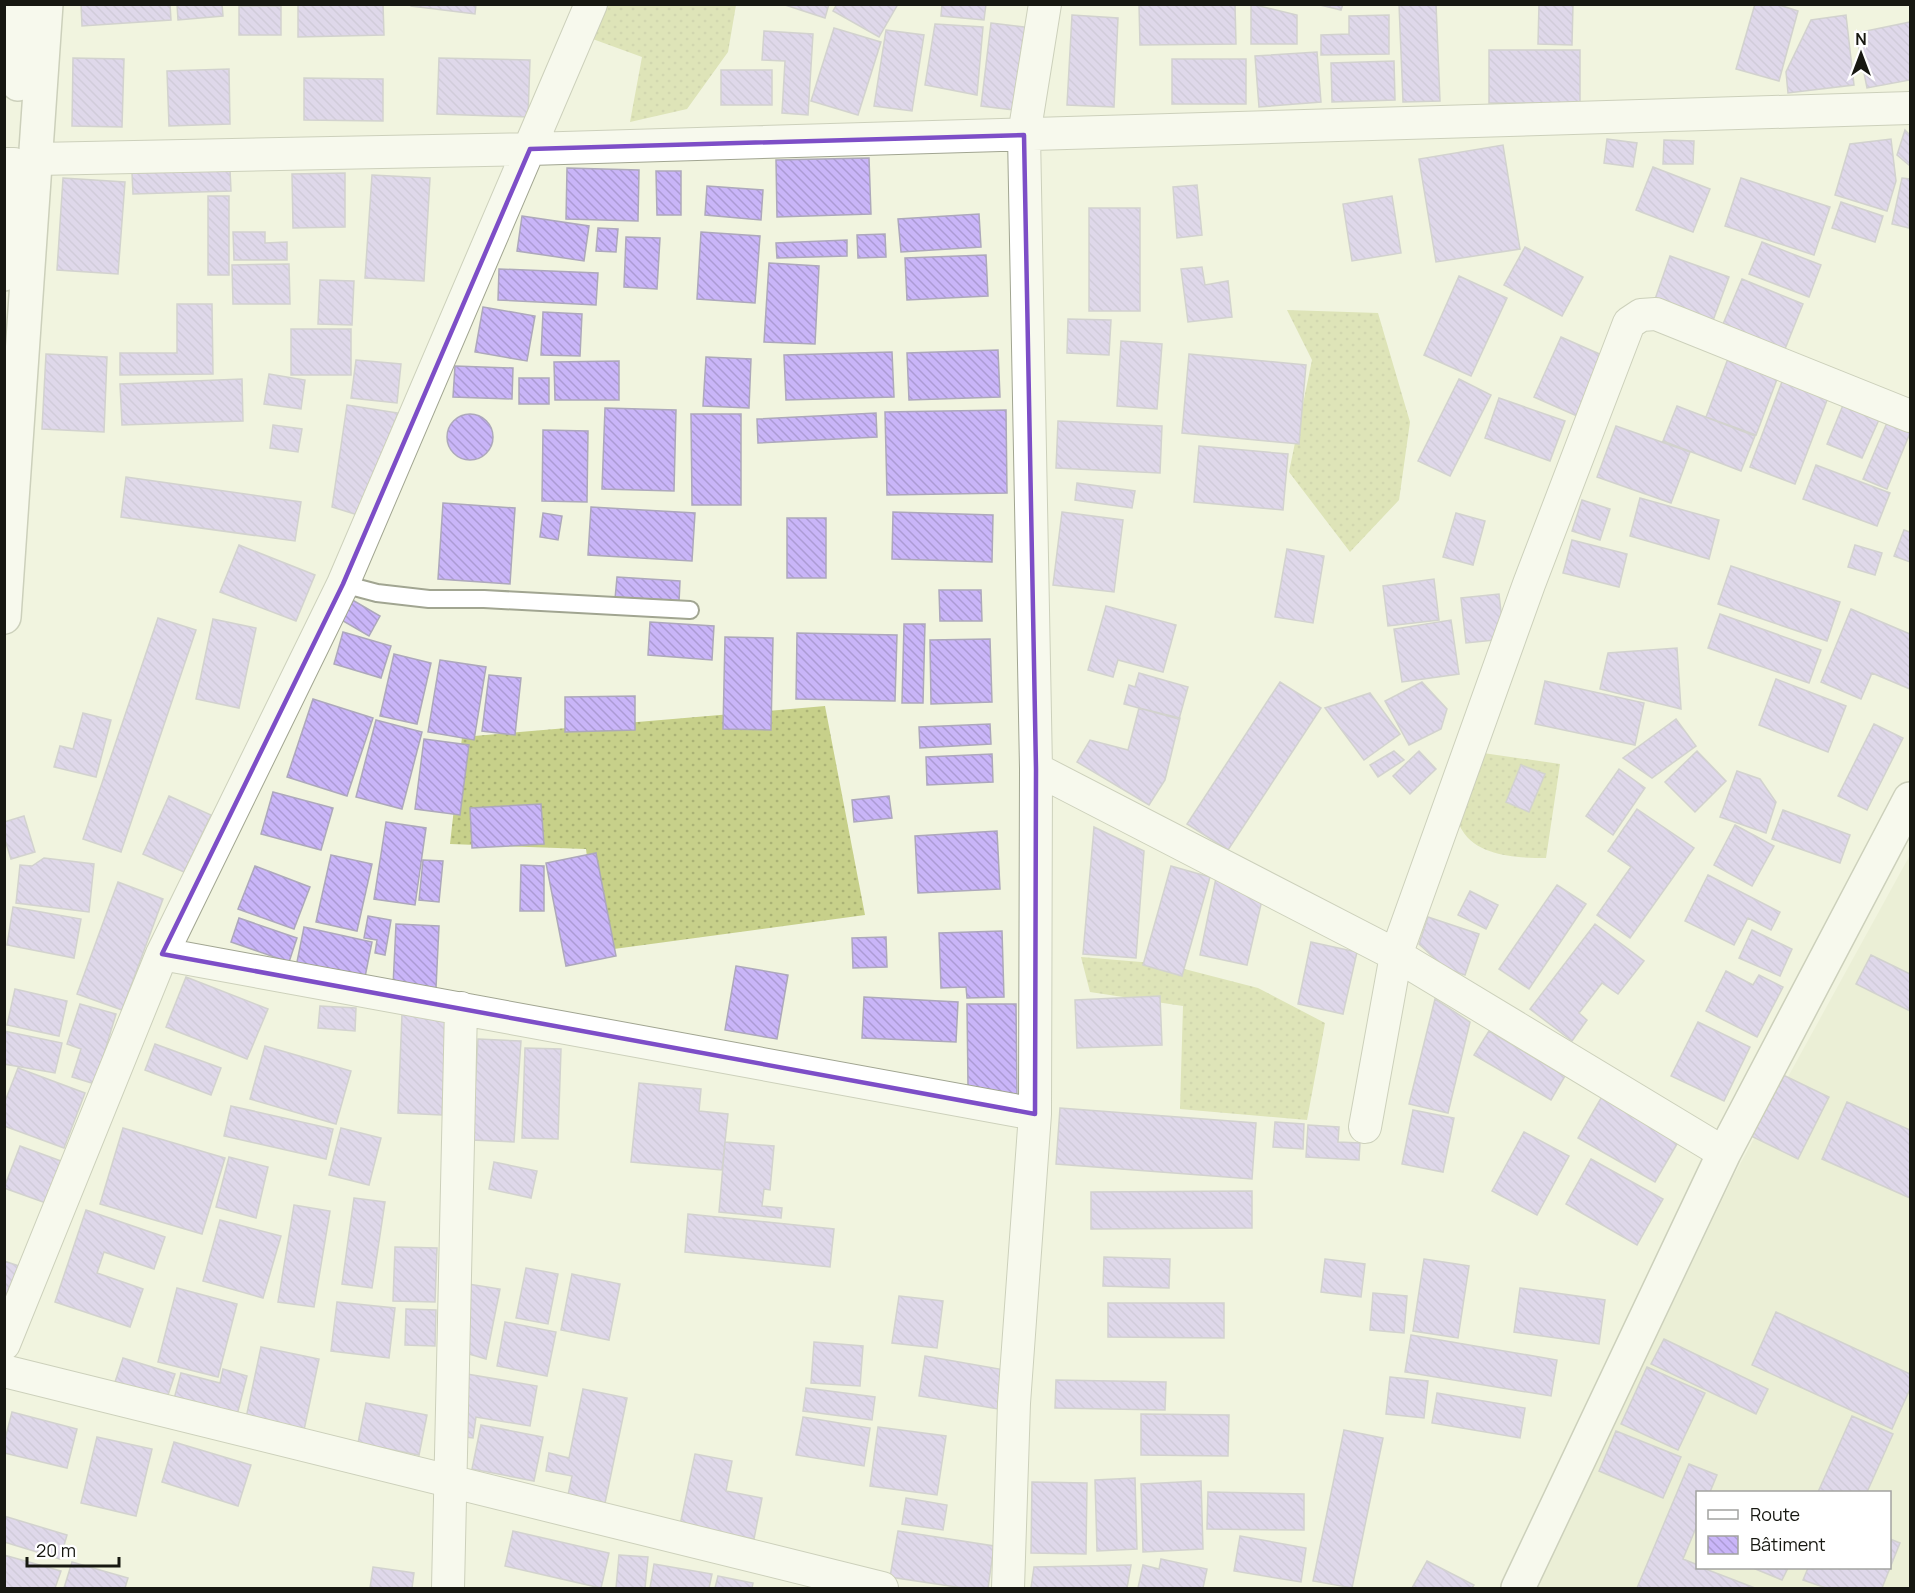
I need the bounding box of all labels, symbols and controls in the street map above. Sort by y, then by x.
north arrow [1831,24,1891,84]
text: N [1855,28,1867,50]
legend [1696,1491,1891,1569]
text: Route [1750,1502,1800,1526]
scale bar [27,1530,118,1568]
text: Bâtiment [1750,1532,1826,1556]
text: 20 m [36,1538,76,1562]

